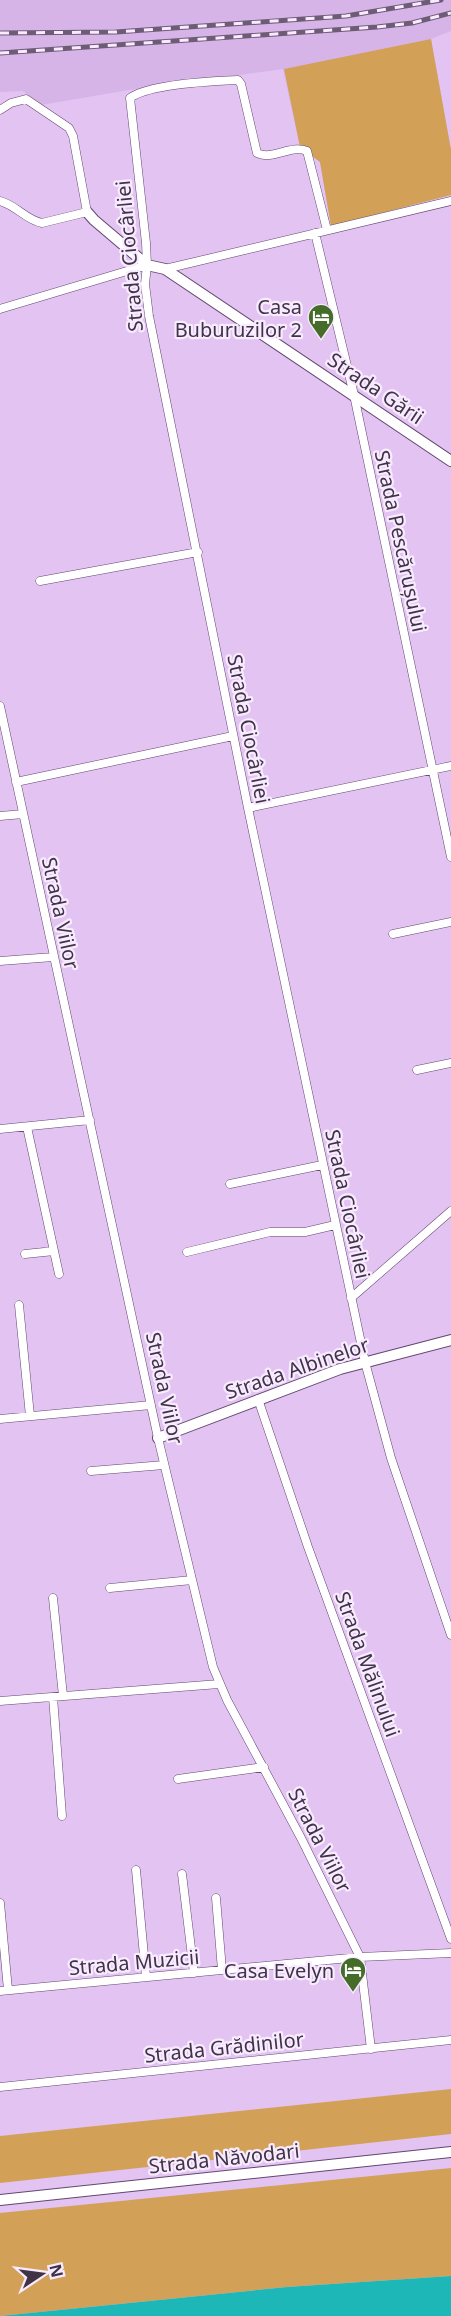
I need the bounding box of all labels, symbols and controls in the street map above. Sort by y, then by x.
street label: Strada Ciocârliei [109,179,149,333]
place label: Casa Buburuzilor 2 [175,293,302,343]
hotel icon: Casa Buburuzilor 2 [306,302,336,340]
street label: Strada Gării [323,346,429,430]
street label: Strada Pescărușului [369,448,433,634]
street label: Strada Ciocârliei [221,652,277,806]
street label: Strada Viilor [36,855,86,971]
street label: Strada Ciocârliei [319,1127,377,1281]
street label: Strada Viilor [140,1330,190,1446]
street label: Strada Albinelor [221,1331,373,1405]
street label: Strada Mălinului [329,1587,407,1741]
street label: Strada Viilor [282,1783,358,1897]
street label: Strada Muzicii [68,1943,200,1981]
hotel icon: Casa Evelyn [338,1955,368,1993]
place label: Casa Evelyn [224,1957,334,1984]
street label: Strada Grădinilor [143,2025,305,2069]
street label: Strada Năvodari [147,2137,301,2179]
north arrow [12,2244,72,2304]
text: N [44,2262,69,2279]

